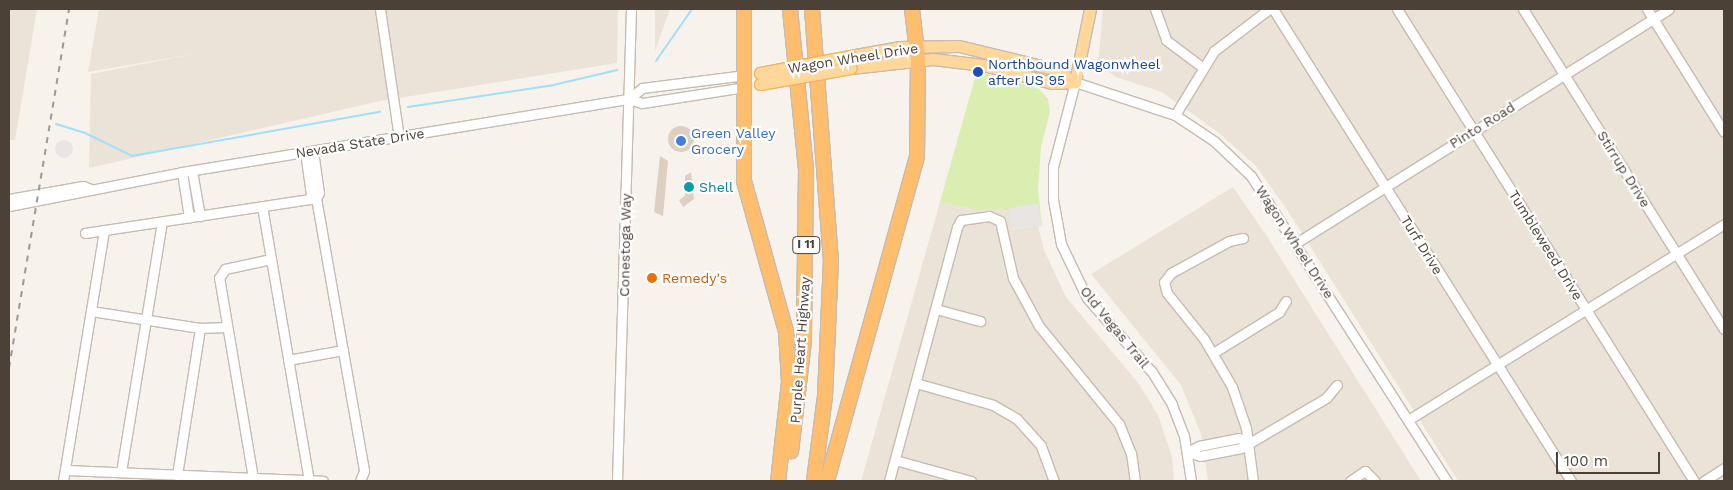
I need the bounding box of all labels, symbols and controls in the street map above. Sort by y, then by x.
street label: Wagon Wheel Drive [786,39,920,77]
place label: Northbound Wagonwheel after US 95 [988,56,1160,88]
marker: Northbound Wagonwheel after US 95 [972,66,984,78]
street label: Pinto Road [1446,98,1518,152]
street label: Nevada State Drive [294,124,426,162]
place label: Green Valley Grocery [691,125,776,158]
street label: Stirrup Drive [1594,128,1654,210]
marker: Green Valley Grocery [675,135,687,147]
place label: Shell [699,179,733,195]
marker: Shell [683,181,695,193]
street label: Wagon Wheel Drive [1252,182,1338,302]
street label: Tumbleweed Drive [1505,187,1587,303]
street label: Conestoga Way [616,193,634,297]
street label: Turf Drive [1397,212,1447,278]
road number: I 11 [791,236,821,254]
place label: Remedy's [662,270,727,286]
marker: Remedy's [646,272,658,284]
street label: Purple Heart Highway [786,276,814,424]
street label: Old Vegas Trail [1077,282,1153,372]
scale bar [1558,442,1662,474]
text: 100 m [1564,452,1608,470]

